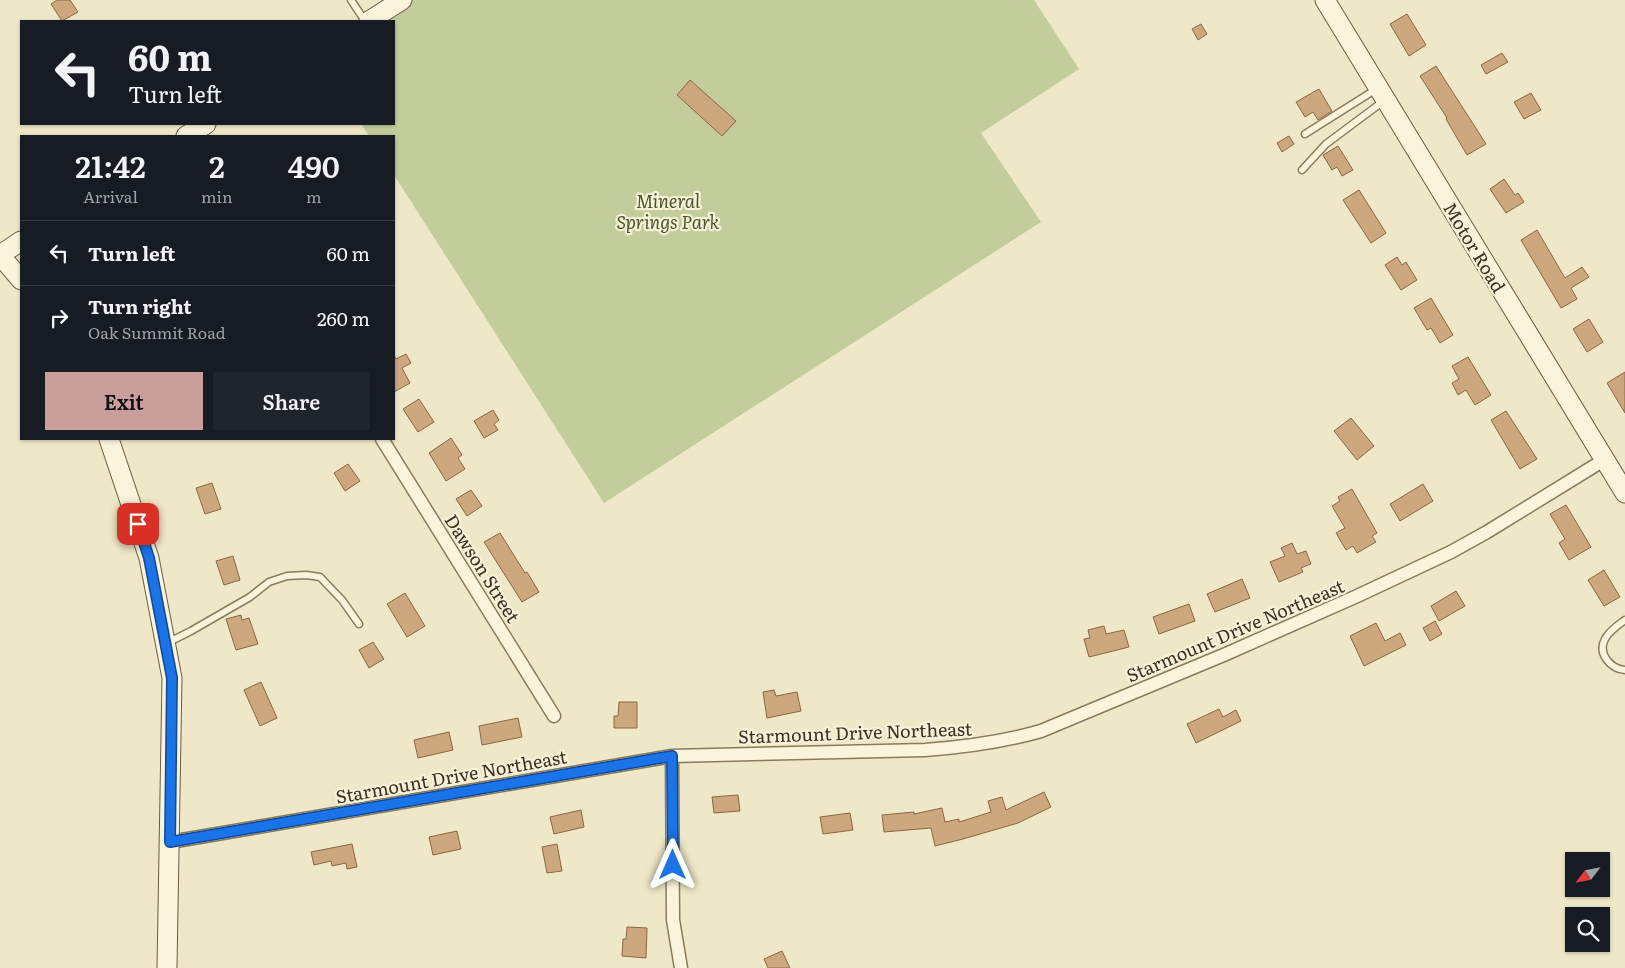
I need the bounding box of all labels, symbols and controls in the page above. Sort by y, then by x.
text: 60 m [128,30,212,82]
icon: left [45,40,110,105]
text: Turn left [128,77,222,110]
text: 21:42 [75,143,146,187]
text: 2 [209,143,225,187]
text: 490 [288,143,340,187]
text: Arrival [83,184,138,208]
text: min [201,184,233,208]
text: m [306,184,322,208]
park label: Mineral Springs Park [617,187,720,235]
street label: Motor Road [1437,197,1513,297]
icon: left [45,239,73,267]
text: Turn left [88,239,175,267]
text: 60 m [327,239,370,267]
text: Turn right [88,292,192,320]
icon: right [45,304,73,332]
text: 260 m [317,304,370,332]
text: Oak Summit Road [88,320,226,344]
button: Exit [45,372,203,430]
button: Share [213,372,370,430]
pin [117,503,159,545]
street label: Dawson Street [439,508,528,628]
icon: arrive [124,510,152,538]
street label: Starmount Drive Northeast [1122,572,1349,688]
street label: Starmount Drive Northeast [737,714,973,750]
street label: Starmount Drive Northeast [333,742,569,810]
position arrow [646,838,698,890]
north arrow [1565,852,1610,898]
map controls [1565,852,1610,952]
button: search [1565,907,1610,952]

